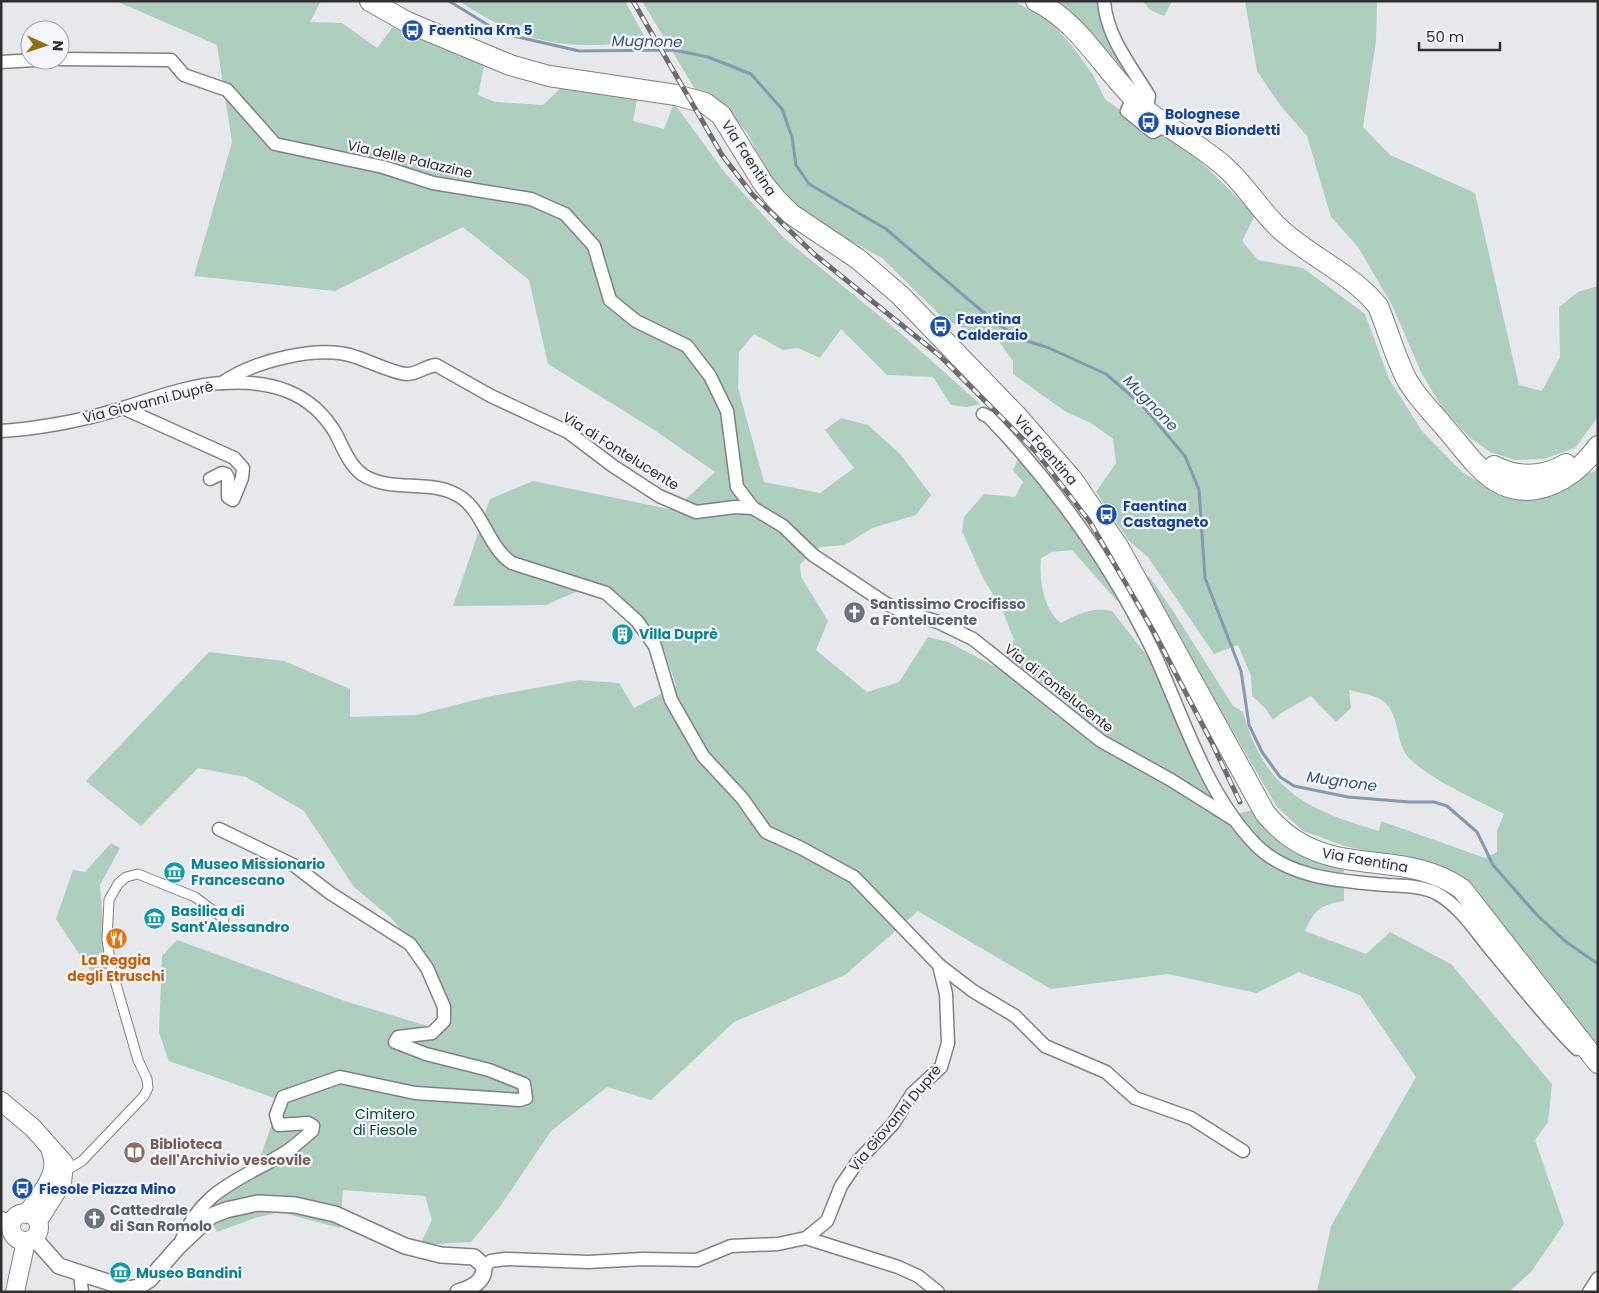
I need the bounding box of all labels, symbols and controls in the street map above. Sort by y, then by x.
bus stop icon: Faentina Km 5 [401,18,425,42]
north arrow [20,20,70,70]
place label: Faentina Km 5 [429,20,533,40]
scale bar [1419,20,1500,52]
text: 50 m [1426,26,1464,47]
water label: Mugnone [611,30,683,52]
text: N [48,40,68,51]
place label: Bolognese Nuova Biondetti [1165,104,1280,140]
bus stop icon: Bolognese Nuova Biondetti [1137,110,1161,134]
street label: Via Faentina [717,116,781,200]
street label: Via delle Palazzine [345,135,475,183]
place label: Faentina Calderaio [957,309,1028,345]
bus stop icon: Faentina Calderaio [929,315,953,339]
water label: Mugnone [1119,370,1183,436]
street label: Via Giovanni Duprè [81,376,216,428]
street label: Via di Fontelucente [559,407,683,495]
street label: Via Faentina [1010,411,1082,489]
place label: Faentina Castagneto [1123,496,1208,532]
bus stop icon: Faentina Castagneto [1095,502,1119,526]
place label: Santissimo Crocifisso a Fontelucente [870,594,1026,630]
church icon: Santissimo Crocifisso a Fontelucente [842,600,866,624]
building icon: Villa Duprè [611,622,635,646]
place label: Villa Duprè [639,624,718,644]
street label: Via di Fontelucente [1000,639,1118,737]
water label: Mugnone [1306,766,1378,796]
street label: Via Faentina [1320,843,1410,877]
place label: Museo Missionario Francescano [191,854,325,890]
museum icon: Museo Missionario Francescano [163,860,187,884]
place label: Basilica di Sant'Alessandro [171,901,289,937]
museum icon: Basilica di Sant'Alessandro [143,907,167,931]
restaurant icon: La Reggia degli Etruschi [104,926,128,950]
place label: La Reggia degli Etruschi [67,950,165,986]
street label: Via Giovanni Duprè [844,1060,946,1176]
park label: Cimitero di Fiesole [353,1104,417,1140]
place label: Biblioteca dell'Archivio vescovile [150,1134,311,1170]
library icon: Biblioteca dell'Archivio vescovile [122,1140,146,1164]
bus stop icon: Fiesole Piazza Mino [11,1177,35,1201]
place label: Fiesole Piazza Mino [39,1179,176,1199]
place label: Cattedrale di San Romolo [110,1200,212,1236]
church icon: Cattedrale di San Romolo [82,1206,106,1230]
museum icon: Museo Bandini [108,1261,132,1285]
place label: Museo Bandini [136,1263,242,1283]

